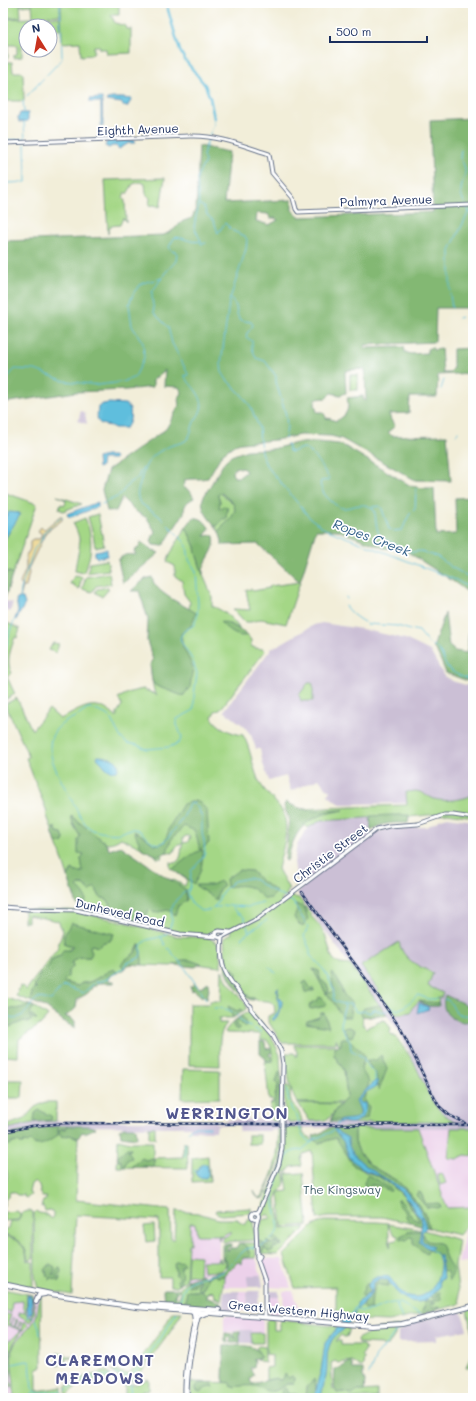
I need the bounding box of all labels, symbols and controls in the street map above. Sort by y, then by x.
north arrow [18,18,58,58]
scale bar [330,18,427,44]
text: N [30,20,42,36]
text: 500 m [336,23,371,39]
street label: Eighth Avenue [97,120,179,138]
street label: Palmyra Avenue [339,190,433,210]
water label: Ropes Creek [331,514,414,560]
street label: Christie Street [290,820,370,886]
street label: Dunheved Road [74,894,166,930]
district label: WERRINGTON [165,1102,289,1123]
park label: The Kingsway [303,1181,381,1197]
street label: Great Western Highway [228,1296,370,1324]
district label: CLAREMONT MEADOWS [45,1349,155,1388]

